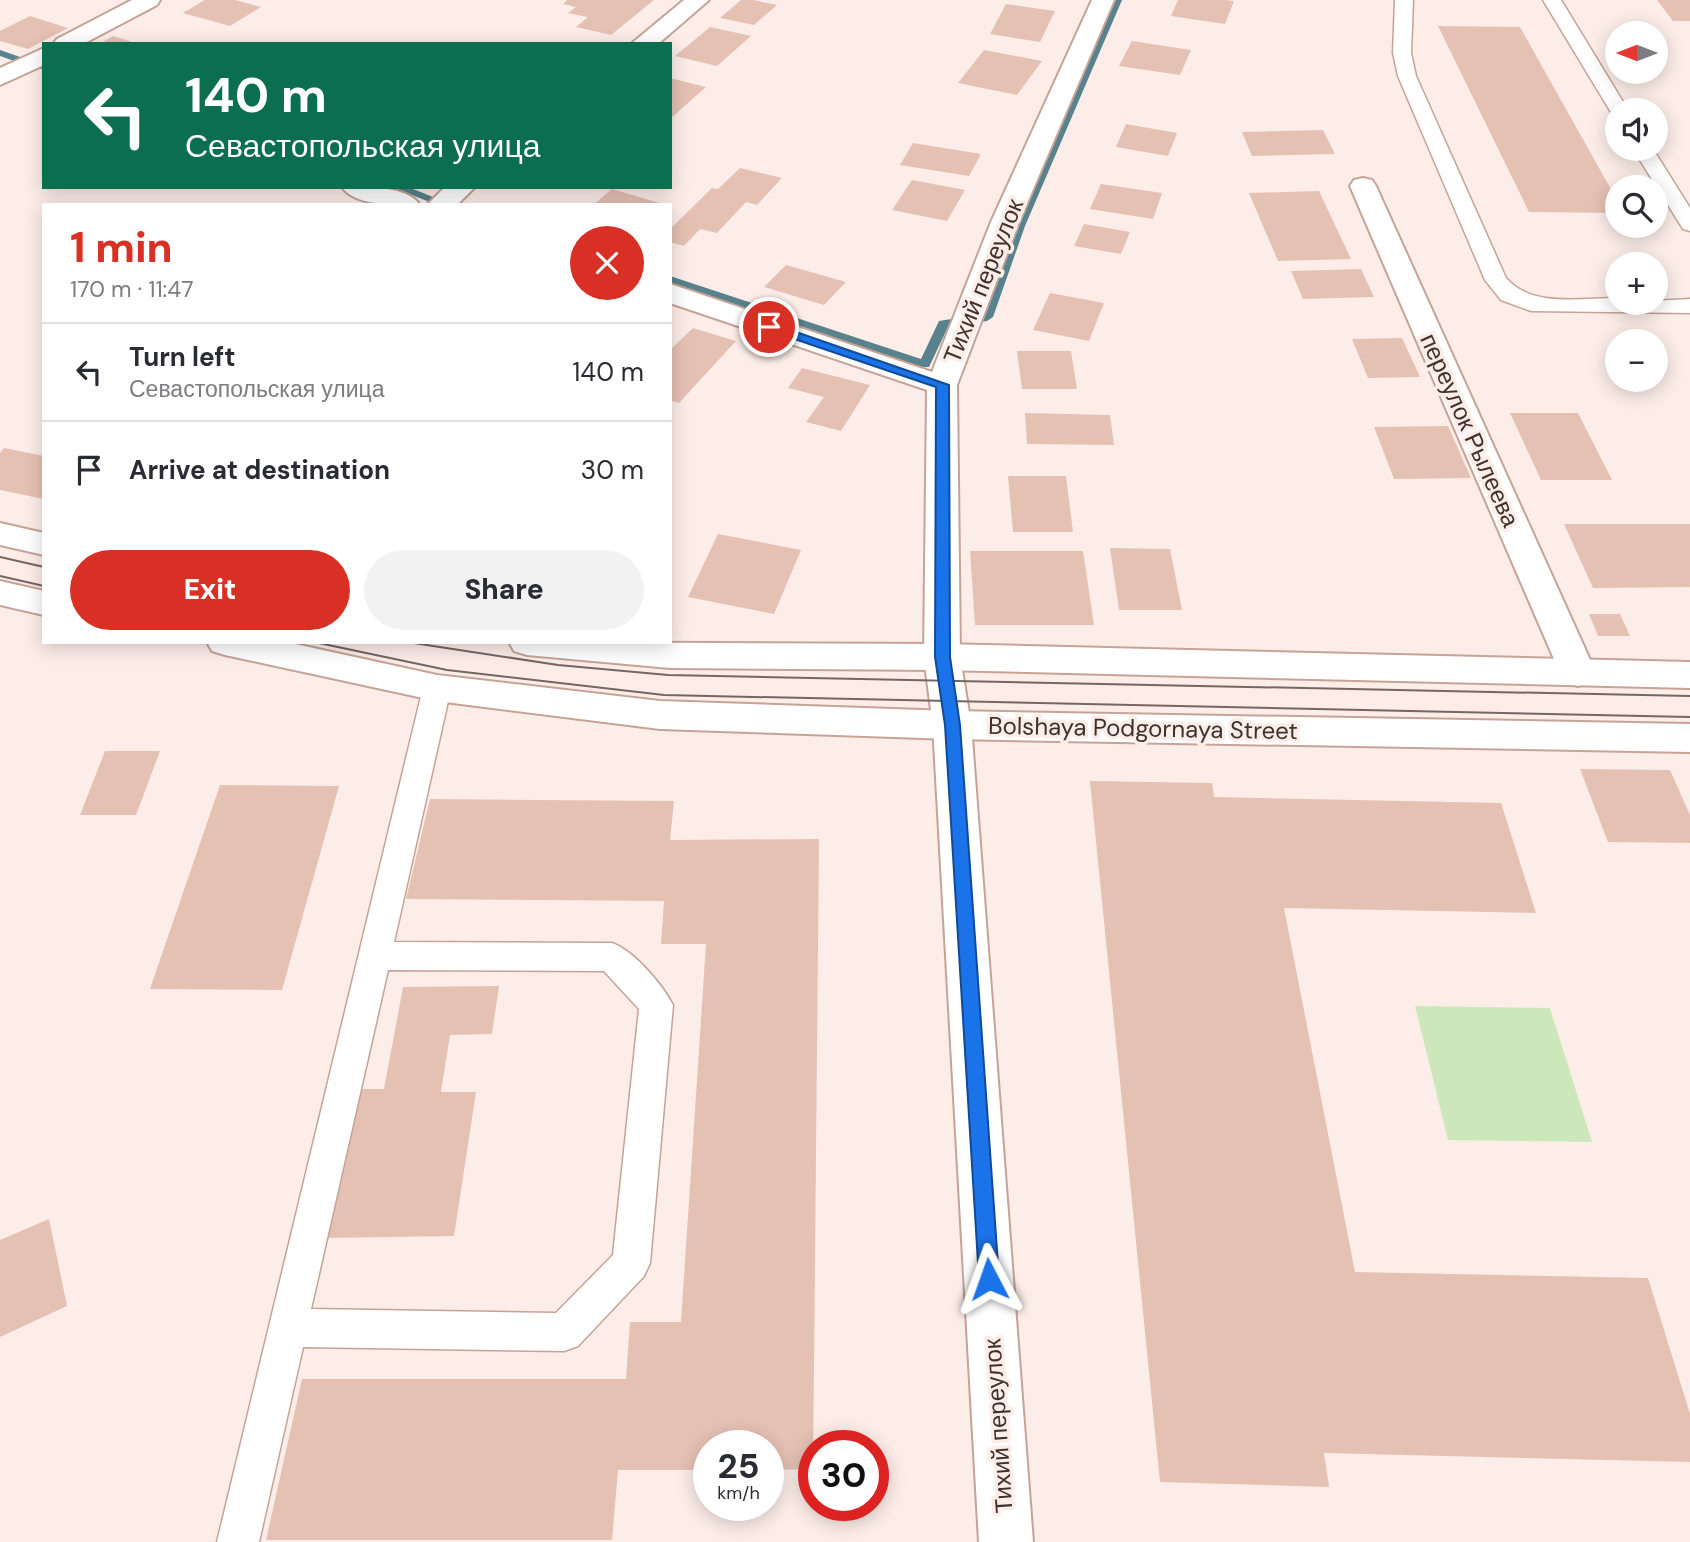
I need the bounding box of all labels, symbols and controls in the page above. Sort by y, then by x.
north arrow [1605,21,1668,84]
map controls [1605,21,1668,392]
text: 140 m [185,63,327,127]
icon: left [70,70,161,161]
button: sound [1605,98,1668,161]
text: Севастопольская улица [185,125,541,167]
button: search [1605,175,1668,238]
street label: Тихий переулок [936,194,1030,368]
text: 1 min [70,220,173,275]
button: close [570,226,644,300]
button: + [1605,252,1668,315]
text: 170 m · 11:47 [70,274,194,304]
pin [739,297,799,357]
icon: arrive [750,308,788,346]
street label: переулок Рылеева [1413,328,1527,532]
button: − [1605,329,1668,392]
text: Turn left [129,340,236,374]
icon: left [70,353,108,391]
text: 140 m [572,355,644,389]
text: Севастопольская улица [129,374,385,404]
icon: arrive [70,451,108,489]
text: Arrive at destination [129,453,390,487]
text: 30 m [581,453,644,487]
button: Exit [70,550,350,630]
button: Share [364,550,644,630]
street label: Bolshaya Podgornaya Street [988,710,1298,746]
position arrow [952,1242,1026,1316]
street label: Тихий переулок [976,1337,1020,1514]
speed limit sign: 30 [798,1430,889,1521]
text: 25 [718,1443,759,1489]
text: km/h [717,1481,760,1505]

